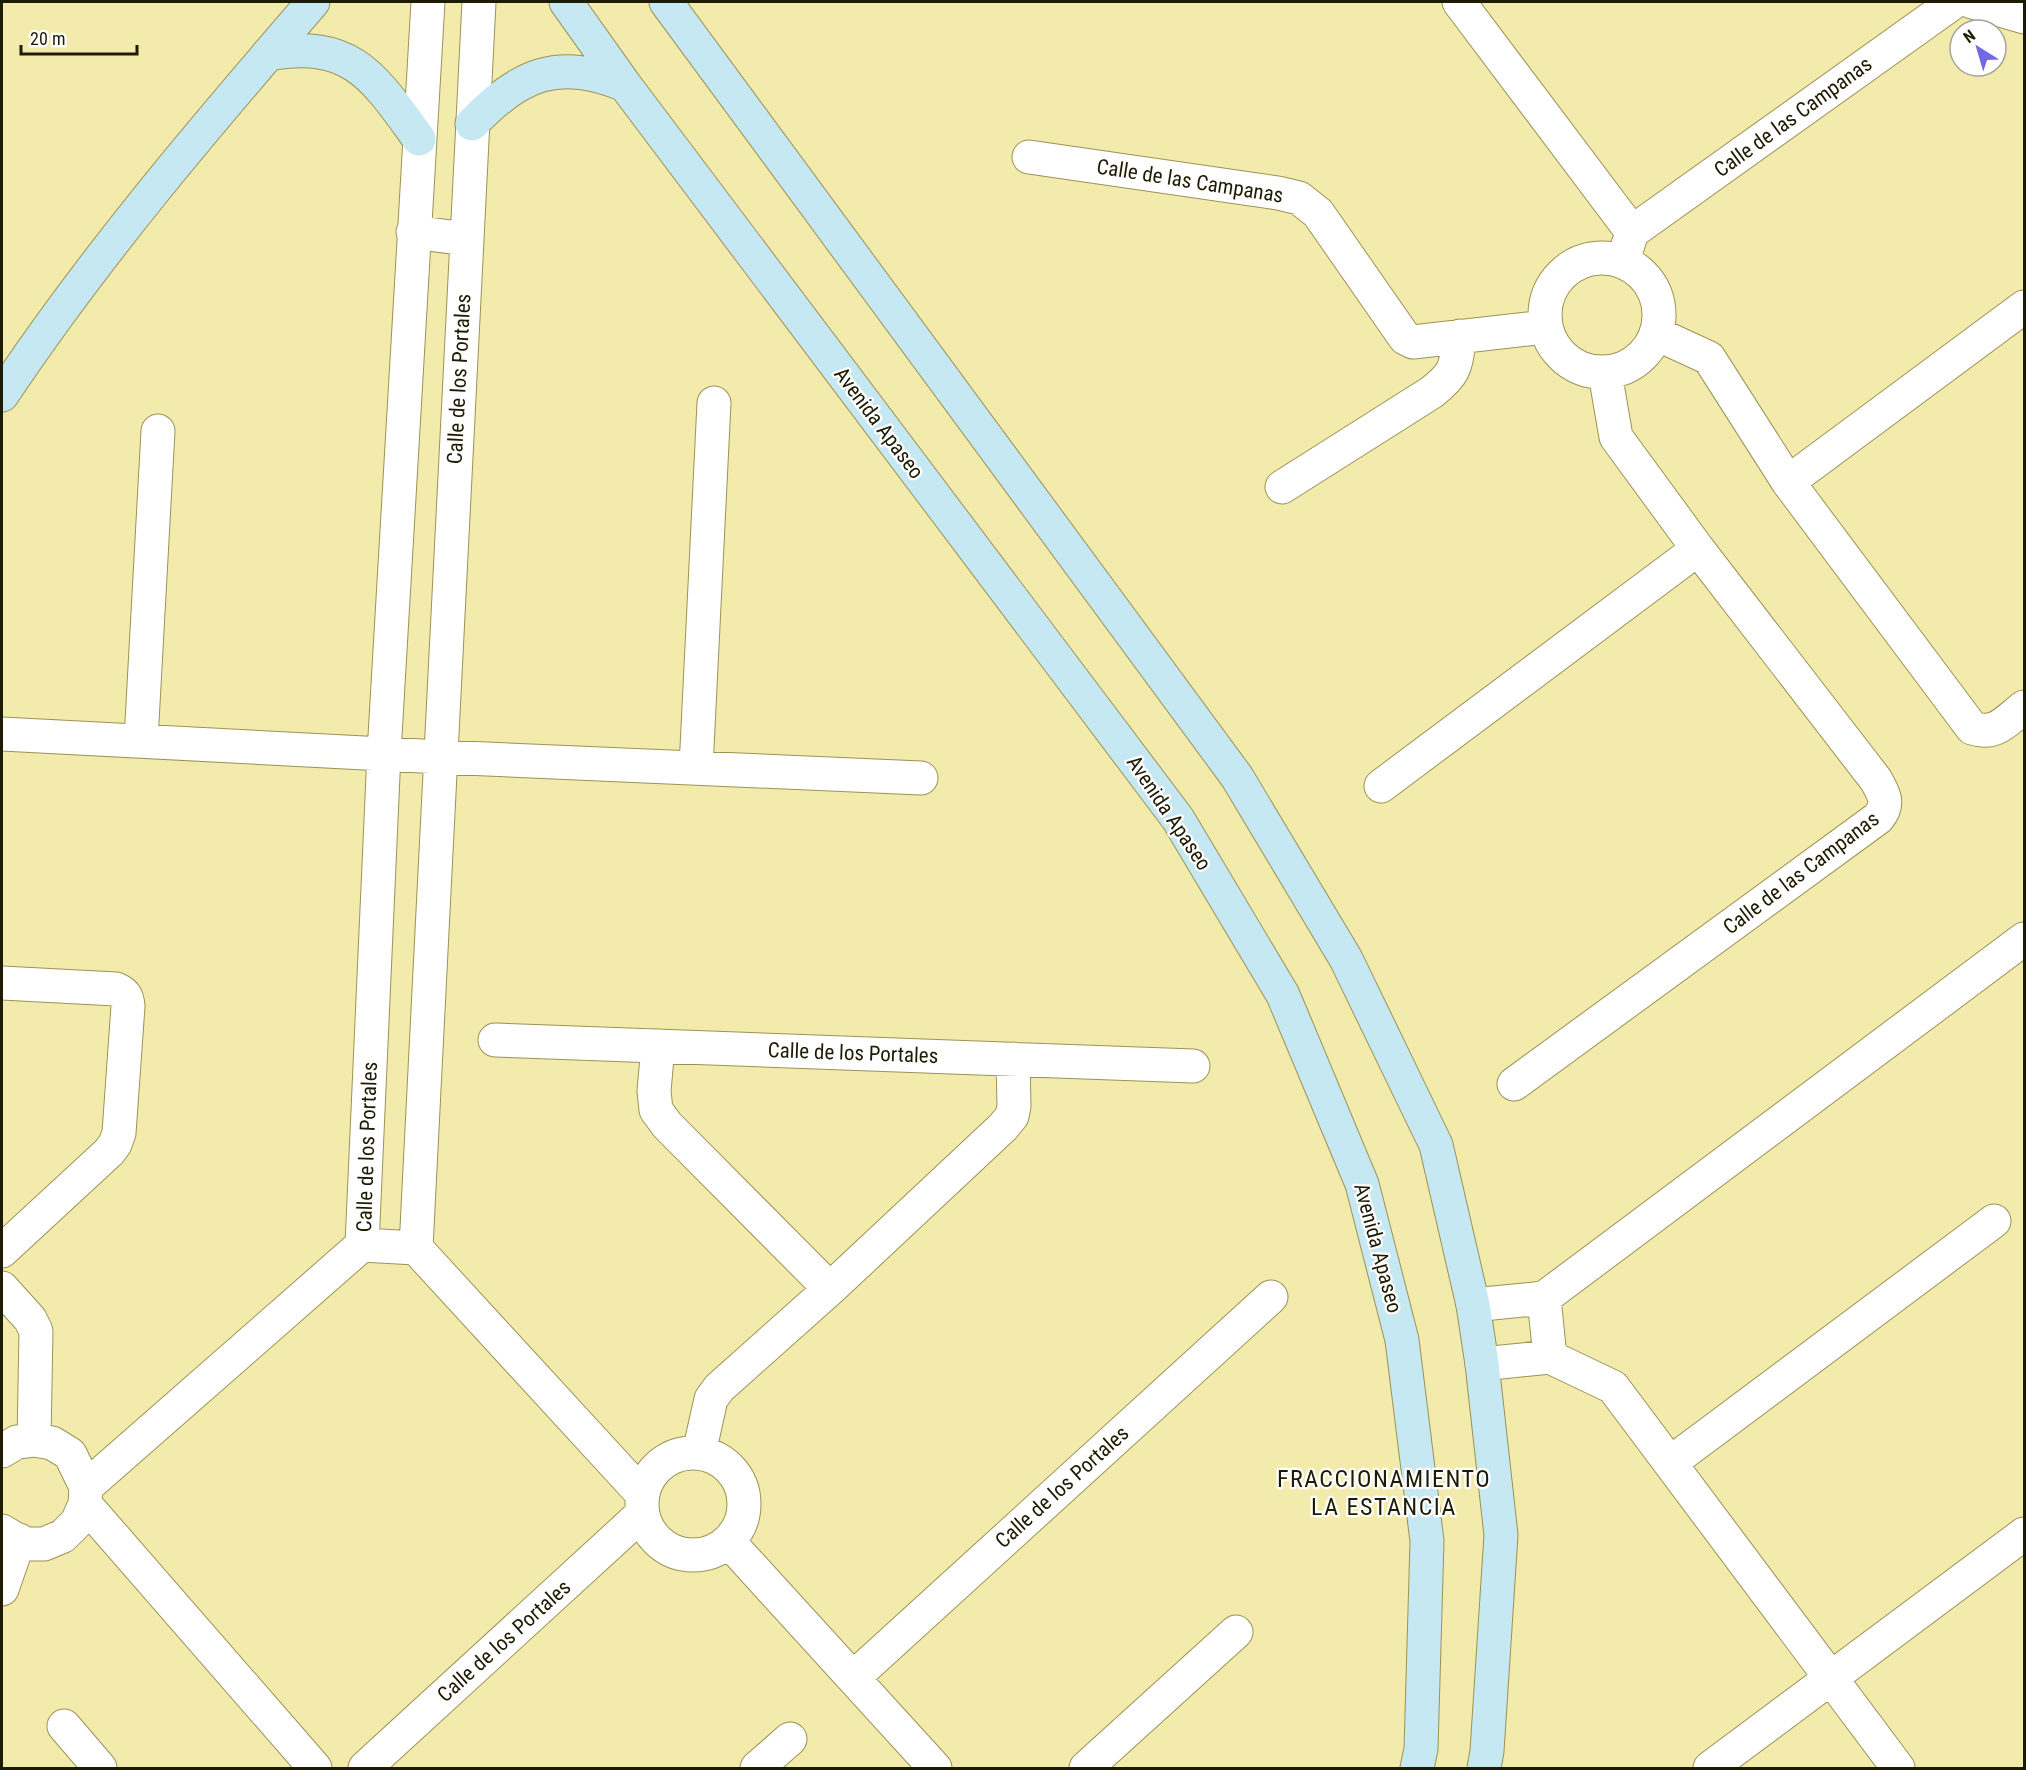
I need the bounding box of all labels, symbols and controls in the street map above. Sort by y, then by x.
scale bar [21,18,136,56]
north arrow [1948,18,2008,78]
text: N [1960,26,1979,47]
text: 20 m [30,28,65,49]
street label: Calle de las Campanas [1710,52,1876,182]
street label: Calle de las Campanas [1095,154,1285,208]
street label: Calle de los Portales [443,293,475,465]
street label: Avenida Apaseo [829,363,929,483]
street label: Avenida Apaseo [1122,751,1216,875]
street label: Calle de las Campanas [1718,807,1884,939]
street label: Calle de los Portales [767,1038,939,1068]
street label: Calle de los Portales [352,1061,382,1233]
street label: Avenida Apaseo [1349,1181,1407,1315]
street label: Calle de los Portales [991,1421,1133,1553]
district label: FRACCIONAMIENTO LA ESTANCIA [1277,1465,1491,1521]
street label: Calle de los Portales [433,1575,575,1707]

